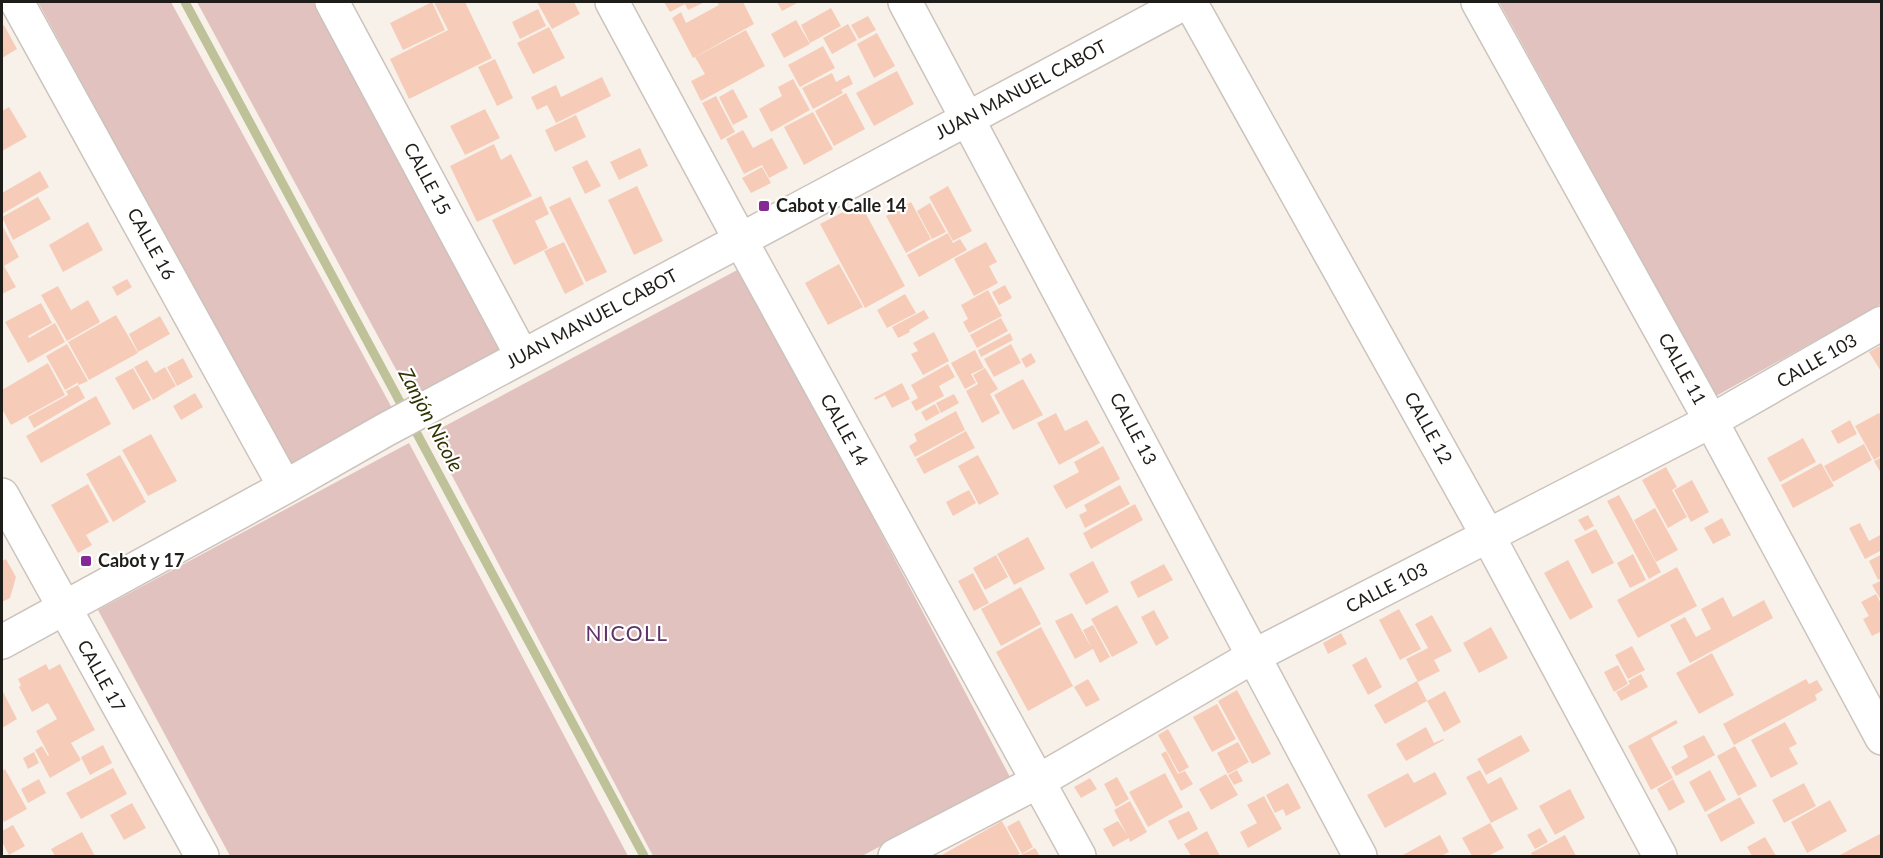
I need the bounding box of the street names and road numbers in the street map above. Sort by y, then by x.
street label: JUAN MANUEL CABOT [931,34,1110,144]
street label: CALLE 15 [400,139,456,218]
street label: CALLE 16 [123,204,181,283]
street label: JUAN MANUEL CABOT [502,263,681,373]
street label: CALLE 103 [1772,328,1861,392]
street label: CALLE 11 [1654,329,1712,408]
street label: CALLE 12 [1400,388,1458,467]
street label: CALLE 13 [1106,389,1162,468]
street label: CALLE 14 [816,390,874,469]
street label: CALLE 103 [1342,557,1431,617]
street label: CALLE 17 [73,636,131,715]

